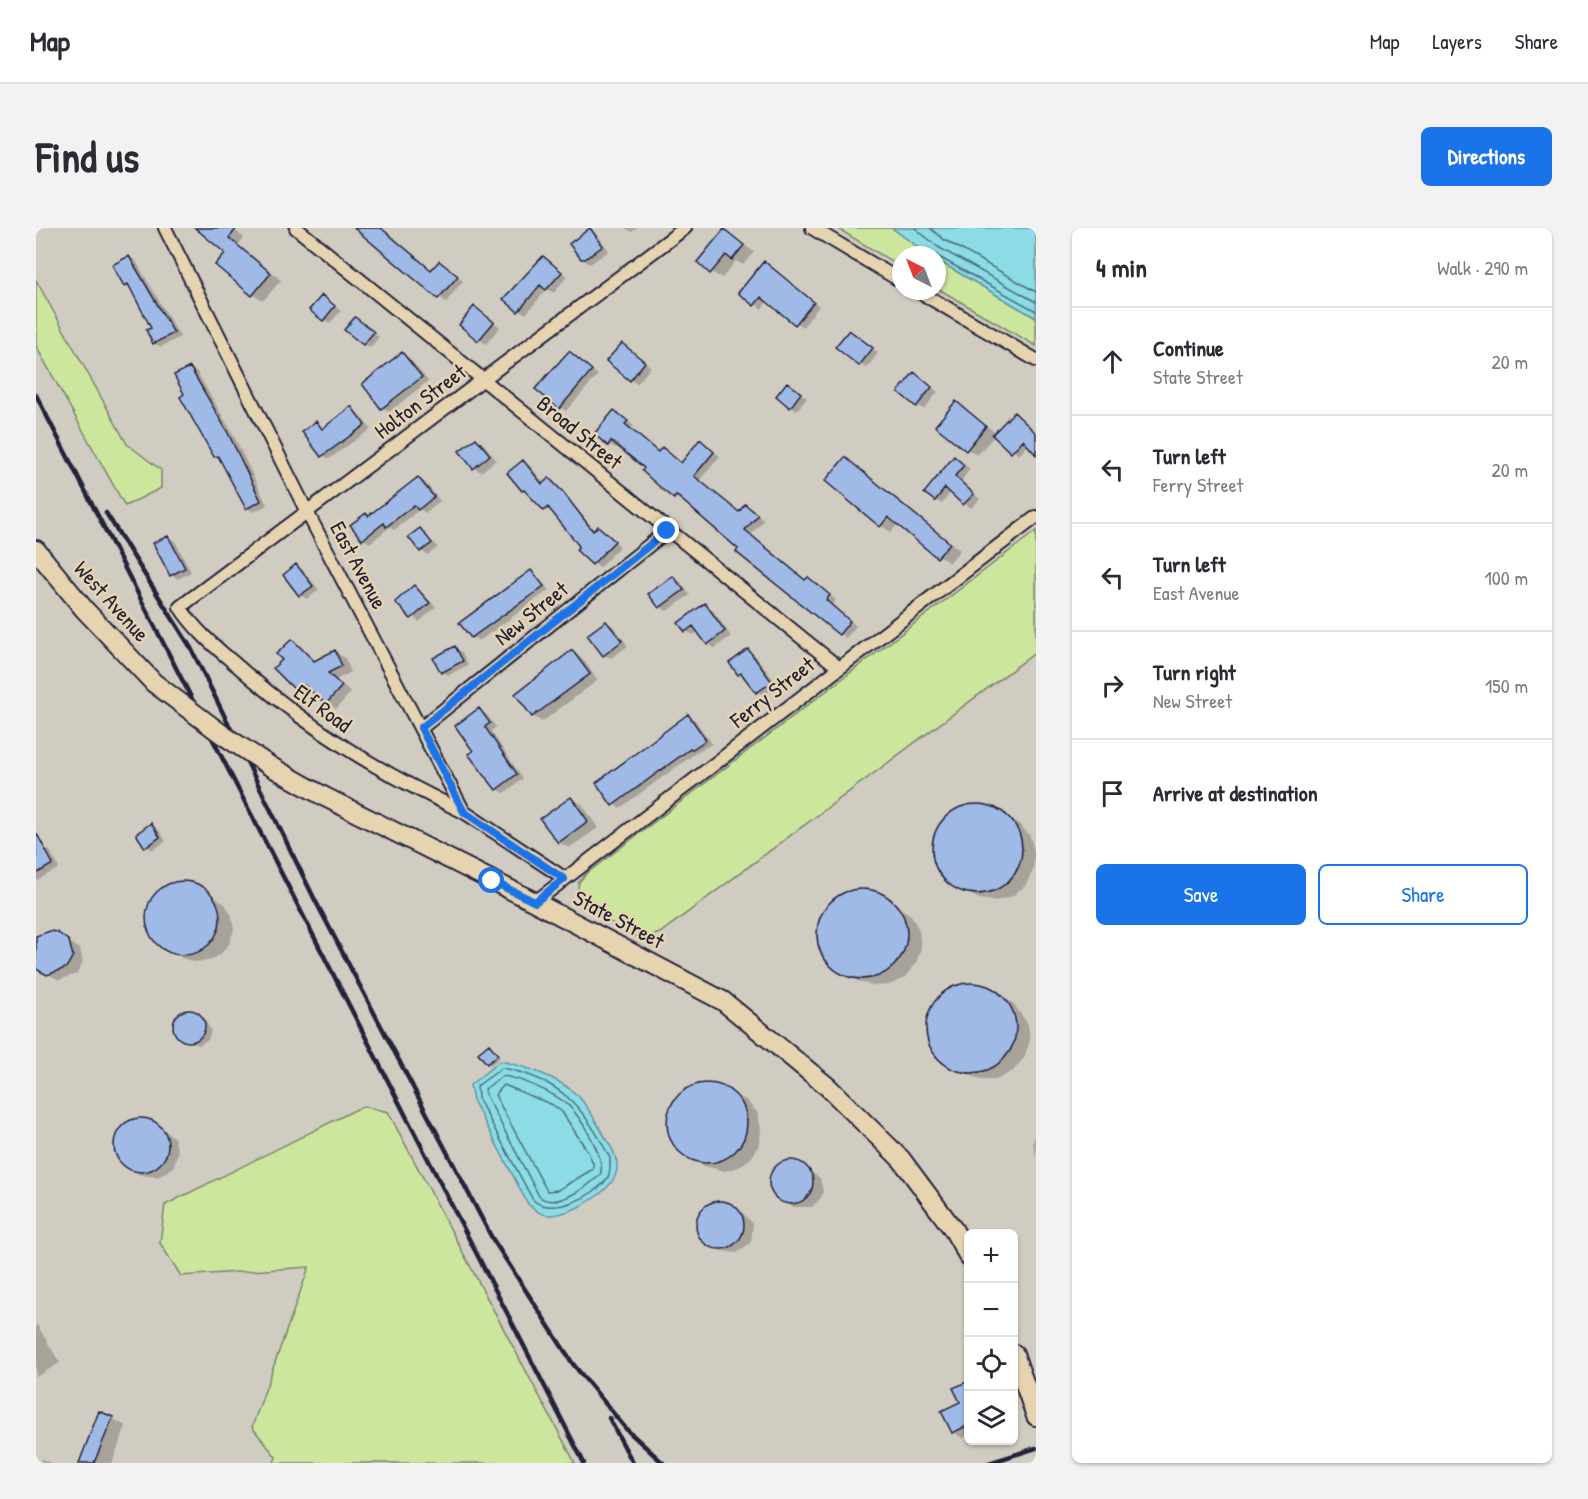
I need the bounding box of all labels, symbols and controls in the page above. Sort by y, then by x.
text: Map [30,22,70,60]
text: Map [1370,27,1399,56]
text: Layers [1432,27,1482,56]
text: Share [1515,27,1558,56]
button: Directions [1421,127,1552,186]
text: Find us [36,128,139,185]
north arrow [892,246,946,300]
text: 4 min [1096,250,1147,285]
text: Walk · 290 m [1437,254,1528,281]
text: Continue [1153,333,1224,363]
icon: ahead [1096,345,1129,378]
text: 20 m [1491,348,1528,375]
street label: Holton Street [368,356,472,445]
text: State Street [1153,363,1243,390]
street label: Broad Street [531,388,629,476]
text: Turn left [1153,441,1226,471]
icon: left [1096,453,1129,486]
text: 20 m [1491,456,1528,483]
text: Ferry Street [1153,471,1243,498]
street label: East Avenue [323,516,395,614]
route end [653,517,679,543]
text: Turn left [1153,549,1226,579]
street label: West Avenue [68,554,156,648]
icon: left [1096,561,1129,594]
text: 100 m [1485,564,1528,591]
street label: New Street [488,574,575,652]
text: East Avenue [1153,579,1240,606]
street label: Ferry Street [723,649,821,735]
text: Turn right [1153,657,1236,687]
icon: right [1096,669,1129,702]
text: 150 m [1485,672,1528,699]
street label: Elf Road [288,677,358,739]
text: New Street [1153,687,1232,714]
icon: arrive [1096,777,1129,810]
text: Arrive at destination [1153,778,1318,808]
button: Save [1096,864,1306,925]
button: Share [1318,864,1528,925]
route start [478,867,504,893]
street label: State Street [568,883,670,956]
map controls [964,1229,1018,1445]
button: + [964,1229,1018,1283]
button: − [964,1283,1018,1337]
button: locate [964,1337,1018,1391]
button: layers [964,1391,1018,1445]

